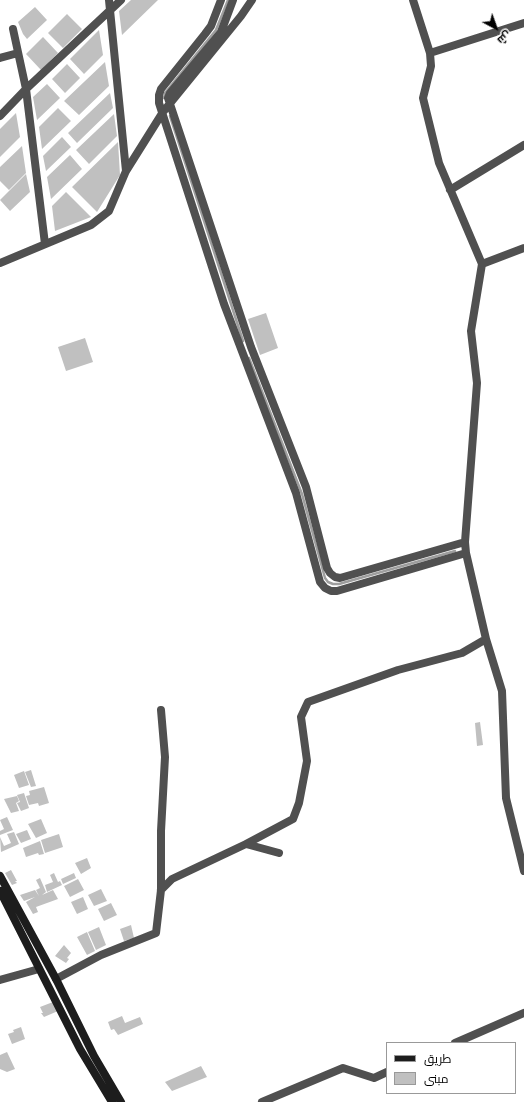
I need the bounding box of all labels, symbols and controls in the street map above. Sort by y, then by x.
north arrow [476,8,516,48]
text: ش [495,28,514,47]
legend [386,1042,516,1094]
text: طريق [424,1052,451,1066]
text: مبنى [424,1072,449,1086]

